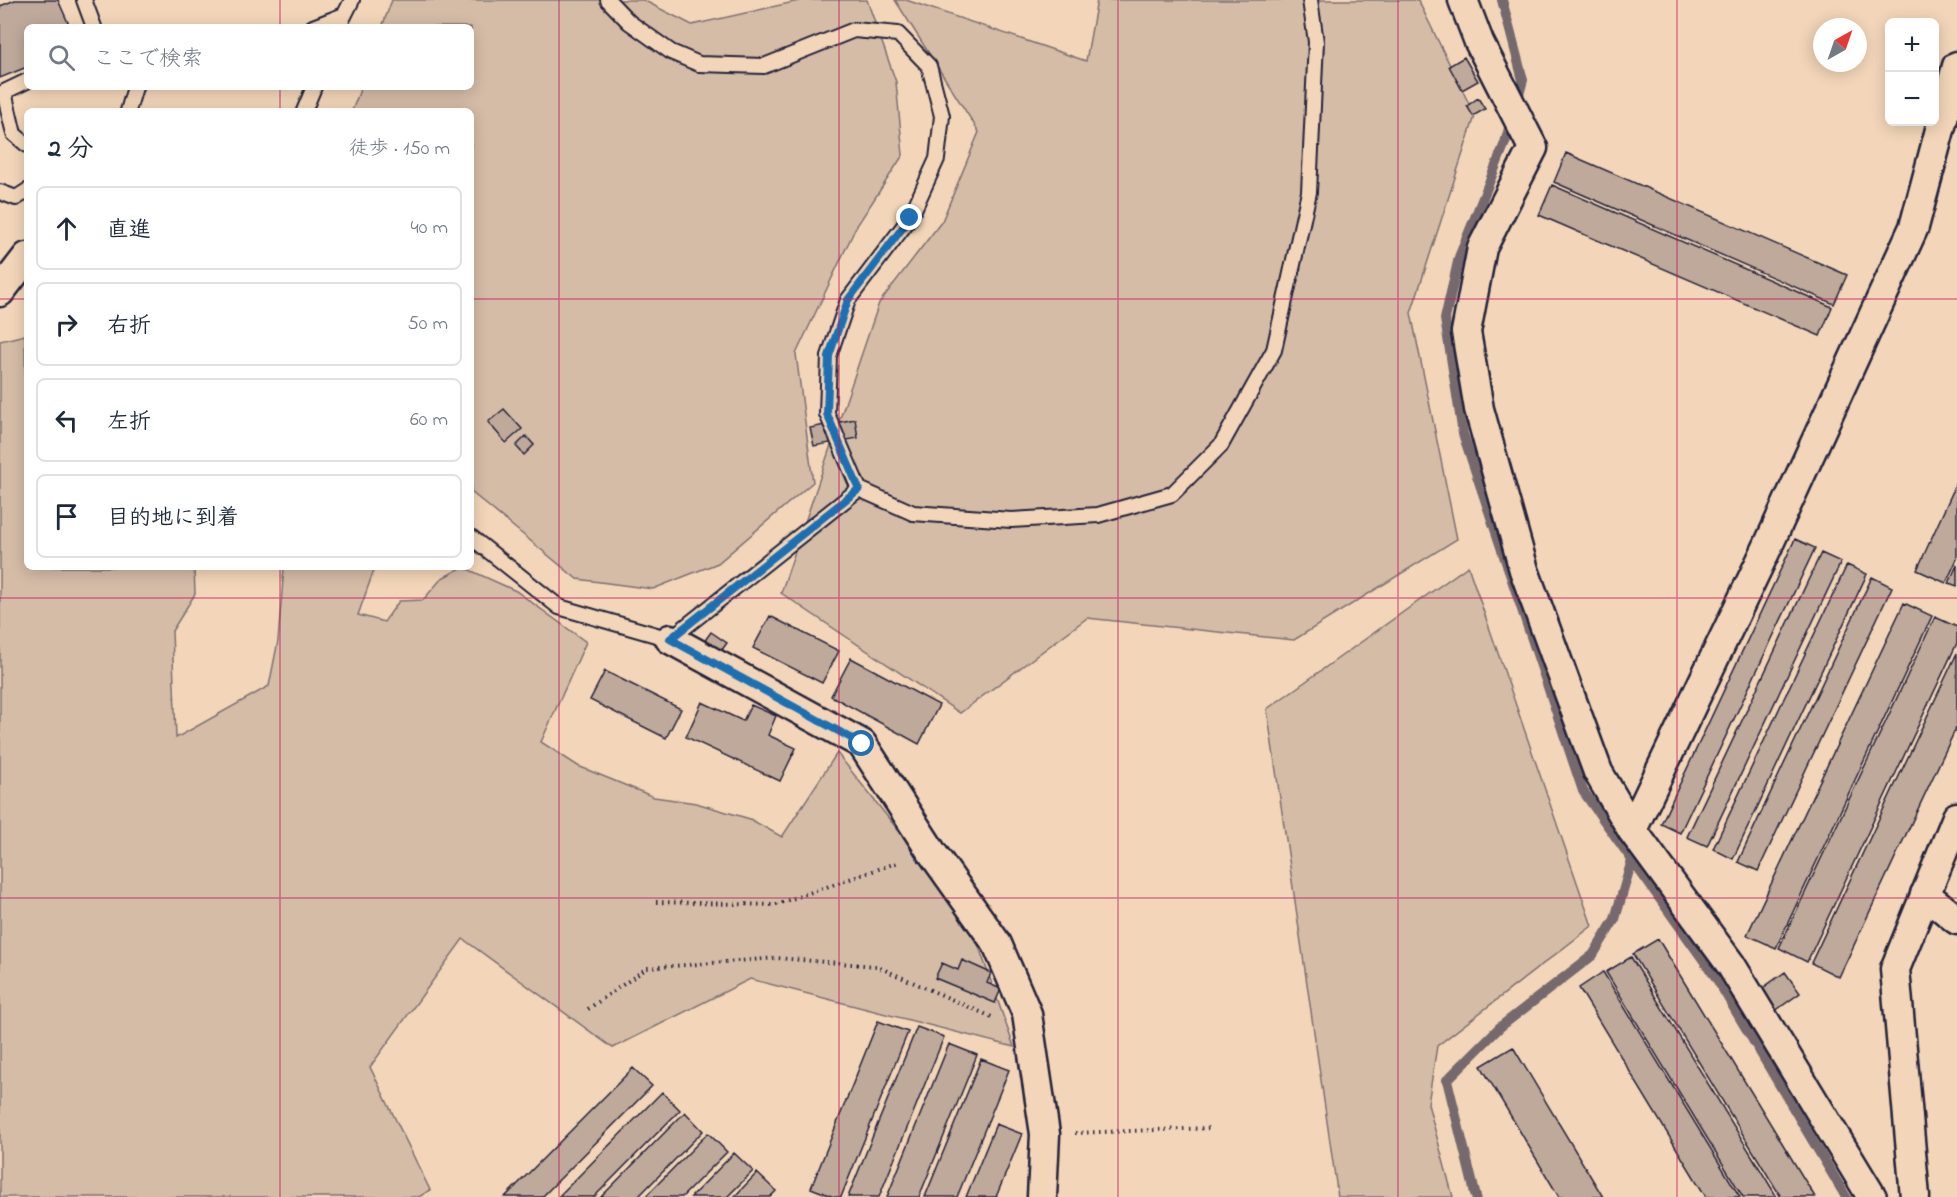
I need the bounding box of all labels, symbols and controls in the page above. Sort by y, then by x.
north arrow [1813,18,1867,72]
map controls [1885,18,1939,126]
button: + [1885,18,1939,72]
search box [24,24,474,90]
icon: search [45,41,78,74]
text: ここで検索 [93,44,203,76]
button: − [1885,72,1939,126]
text: 2 分 [48,131,93,169]
text: 徒歩 · 150 m [349,135,450,164]
route end [896,204,922,230]
icon: ahead [50,212,83,245]
text: 40 m [411,214,448,243]
text: 直進 [107,215,151,247]
icon: right [50,308,83,341]
text: 50 m [407,310,448,339]
text: 右折 [107,311,151,343]
icon: left [50,404,83,437]
text: 60 m [410,406,448,435]
text: 左折 [107,407,151,439]
icon: arrive [50,500,83,533]
text: 目的地に到着 [107,503,239,535]
route start [848,730,874,756]

